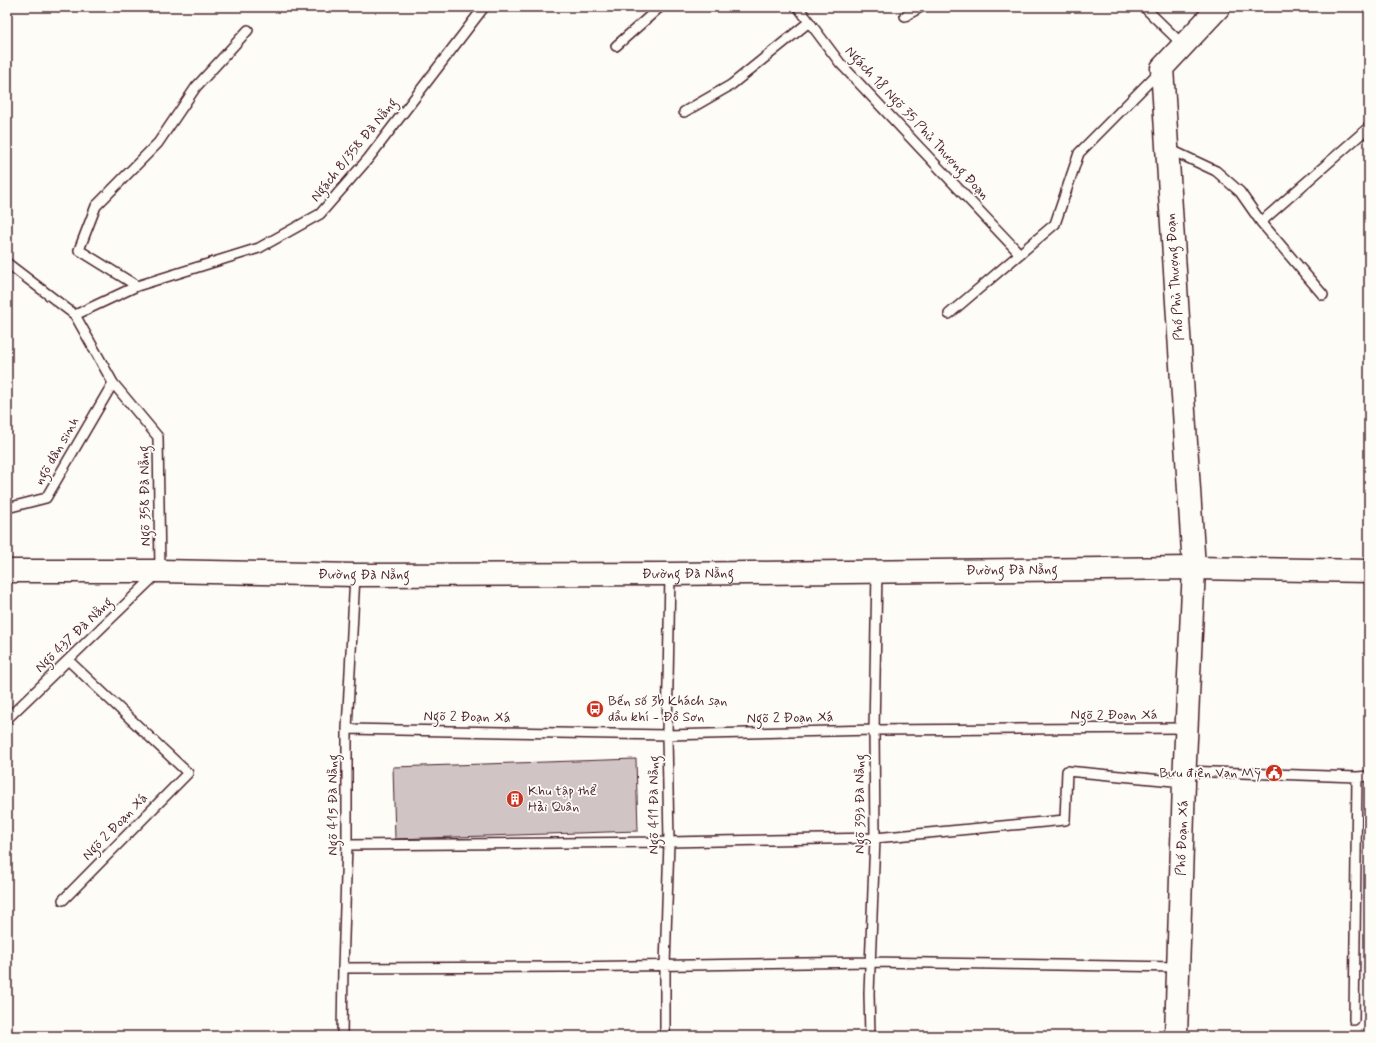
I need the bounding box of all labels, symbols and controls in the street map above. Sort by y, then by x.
street label: Ngách 18 Ngõ 35 Phủ Thượng Đoạn [839,42,993,205]
street label: Ngách 8/358 Đà Nẵng [307,94,403,207]
street label: Phố Phủ Thượng Đoạn [1162,212,1190,341]
street label: ngõ dân sinh [30,414,85,489]
street label: Ngõ 358 Đà Nẵng [135,445,157,547]
street label: Đường Đà Nẵng [966,561,1058,581]
street label: Đường Đà Nẵng [642,564,734,585]
street label: Đường Đà Nẵng [318,565,410,586]
street label: Ngõ 437 Đà Nẵng [31,593,118,678]
place label: Bến số 3b Khách sạn dầu khí - Đồ Sơn [608,692,727,726]
bus stop icon: Bến số 3b Khách sạn dầu khí - Đồ Sơn [585,699,605,719]
street label: Ngõ 2 Đoạn Xá [1071,706,1157,726]
street label: Ngõ 2 Đoạn Xá [423,707,511,729]
street label: Ngõ 2 Đoạn Xá [746,708,834,730]
street label: Ngõ 415 Đà Nẵng [324,754,344,856]
street label: Ngõ 393 Đà Nẵng [851,754,871,854]
street label: Ngõ 411 Đà Nẵng [645,755,665,855]
public building icon: Bưu điện Vạn Mỹ [1264,763,1284,783]
place label: Bưu điện Vạn Mỹ [1159,764,1261,782]
place label: Khu tập thể Hải Quân [528,782,596,816]
building icon: Khu tập thể Hải Quân [505,789,525,809]
street label: Ngõ 2 Đoạn Xá [78,790,153,866]
street label: Phố Đoạn Xá [1172,800,1192,876]

